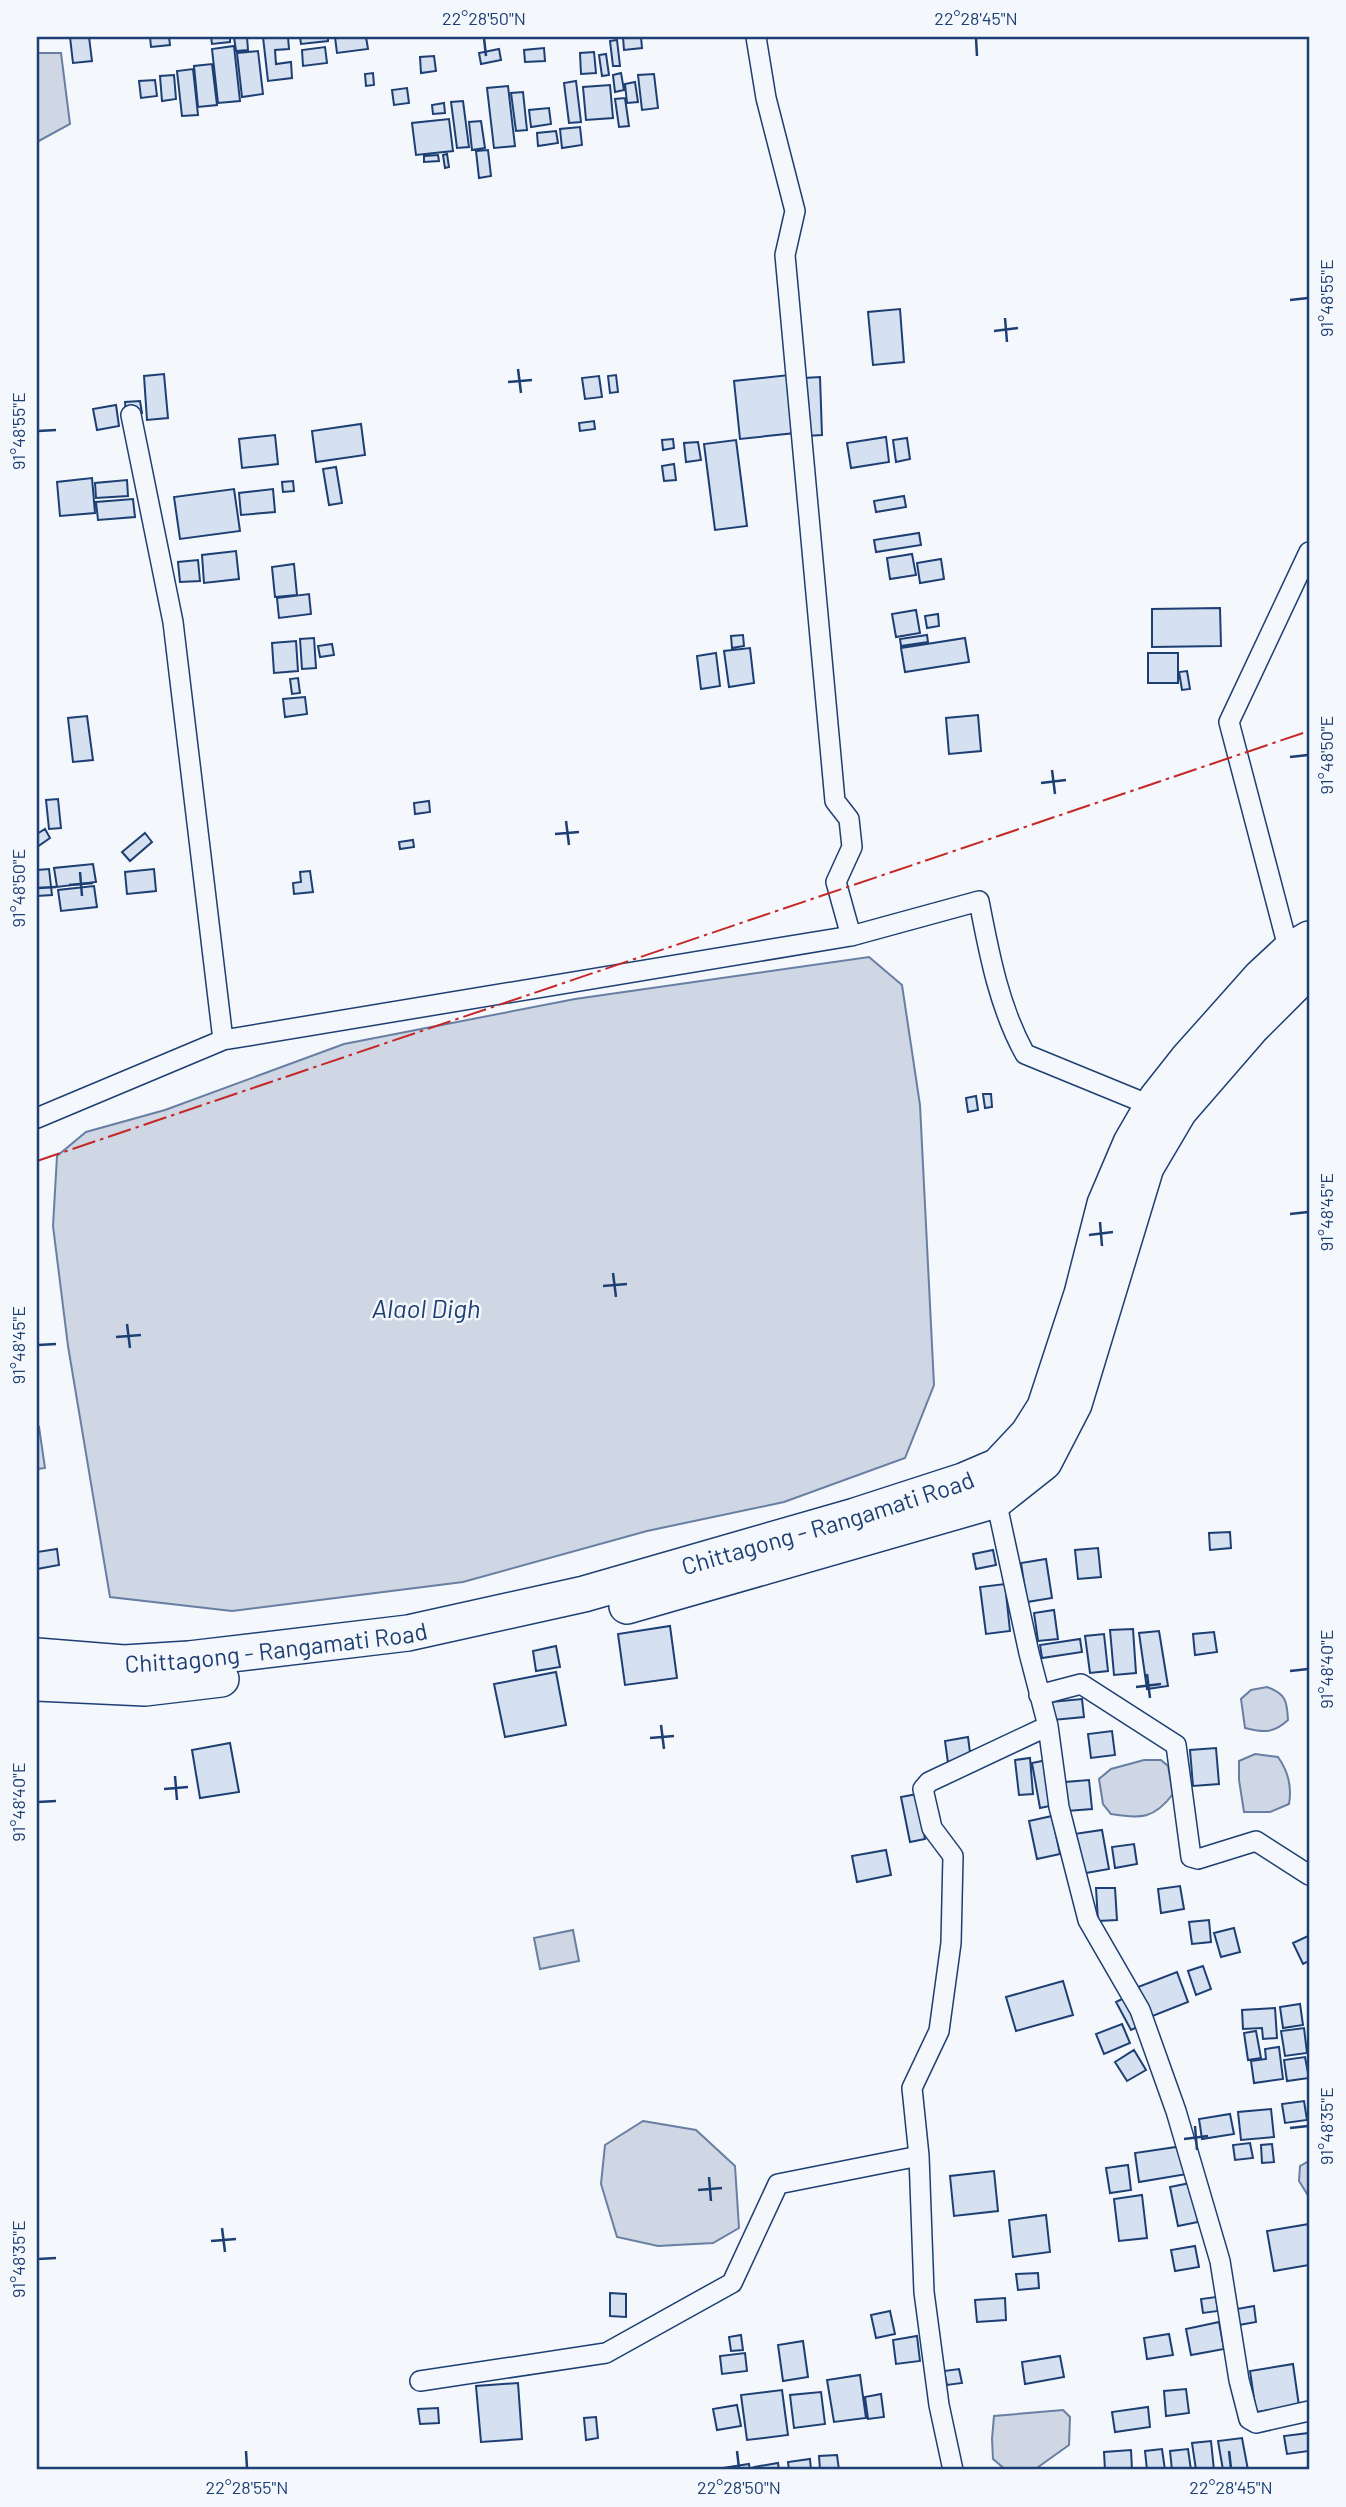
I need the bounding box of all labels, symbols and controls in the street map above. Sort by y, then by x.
text: 22°28'50"N [442,7,526,29]
text: 22°28'45"N [934,7,1018,29]
text: 91°48'55"E [1315,259,1337,337]
text: 91°48'55"E [7,392,29,470]
text: 91°48'50"E [1315,716,1337,794]
text: 91°48'50"E [7,849,29,927]
text: 91°48'45"E [1315,1173,1337,1251]
water label: Alaol Digh [372,1292,480,1323]
text: 91°48'45"E [7,1306,29,1384]
street label: Chittagong - Rangamati Road [678,1464,978,1580]
street label: Chittagong - Rangamati Road [124,1615,430,1677]
text: 91°48'40"E [1315,1629,1337,1709]
text: 91°48'40"E [7,1762,29,1842]
text: 91°48'35"E [1315,2087,1337,2165]
text: 91°48'35"E [7,2220,29,2298]
text: 22°28'55"N [206,2476,288,2498]
text: 22°28'50"N [697,2476,781,2498]
text: 22°28'45"N [1189,2476,1273,2498]

